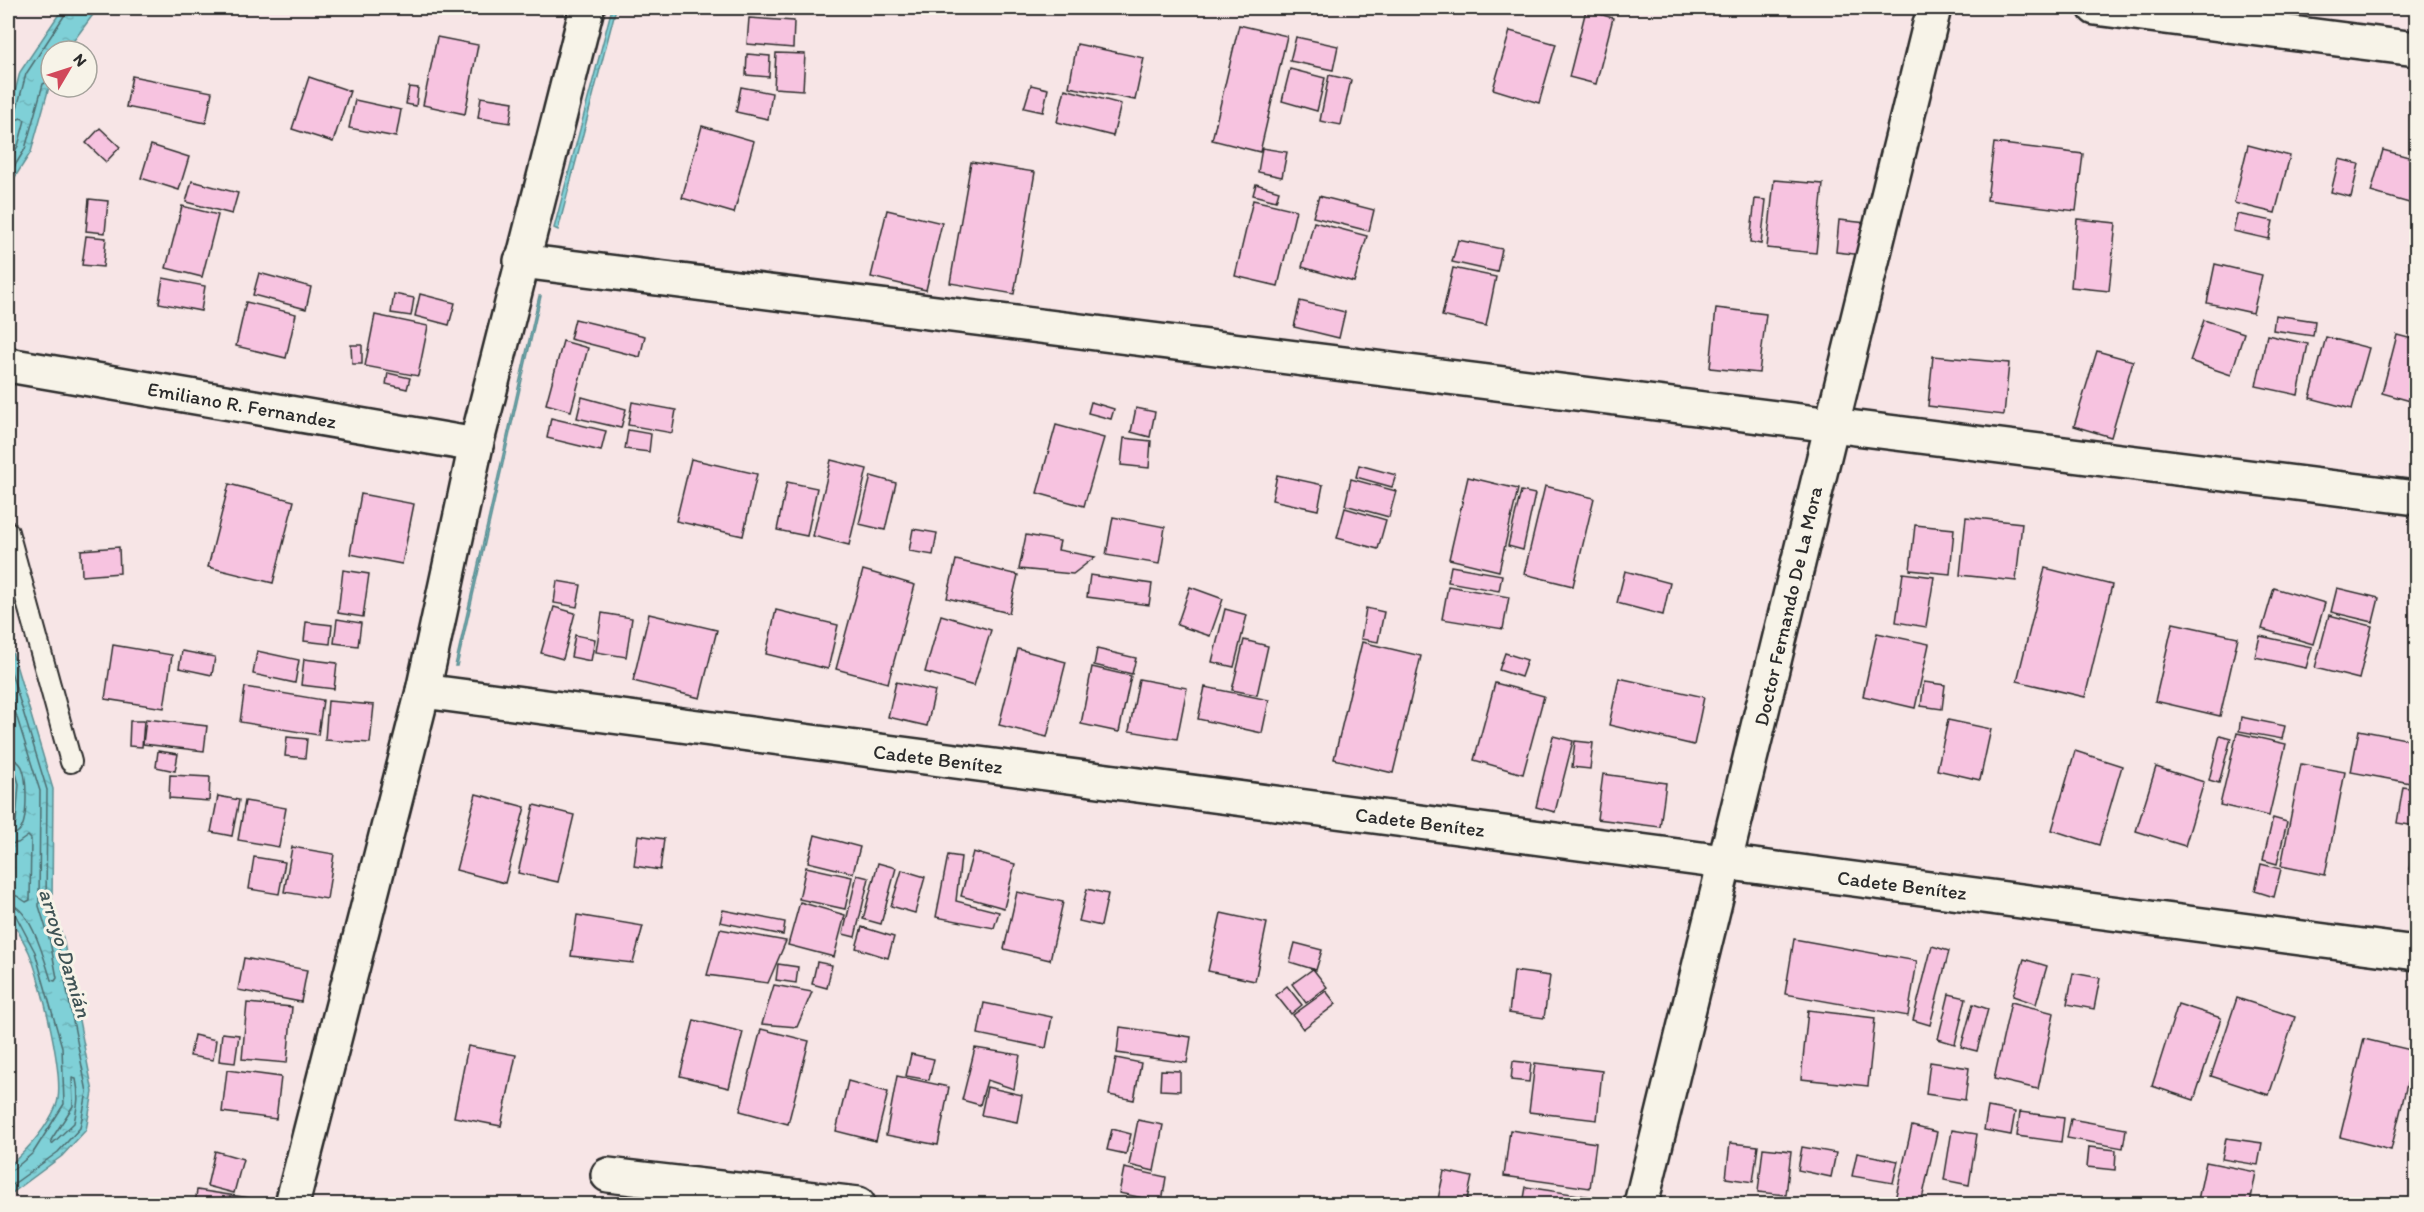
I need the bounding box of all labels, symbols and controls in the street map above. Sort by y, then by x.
north arrow [39,39,99,99]
text: N [69,50,91,70]
street label: Emiliano R. Fernandez [146,377,338,433]
street label: Doctor Fernando De La Mora [1749,483,1827,728]
street label: Cadete Benítez [872,739,1004,779]
street label: Cadete Benítez [1354,802,1486,842]
street label: Cadete Benítez [1836,865,1968,905]
water label: arroyo Damián [34,886,97,1021]

